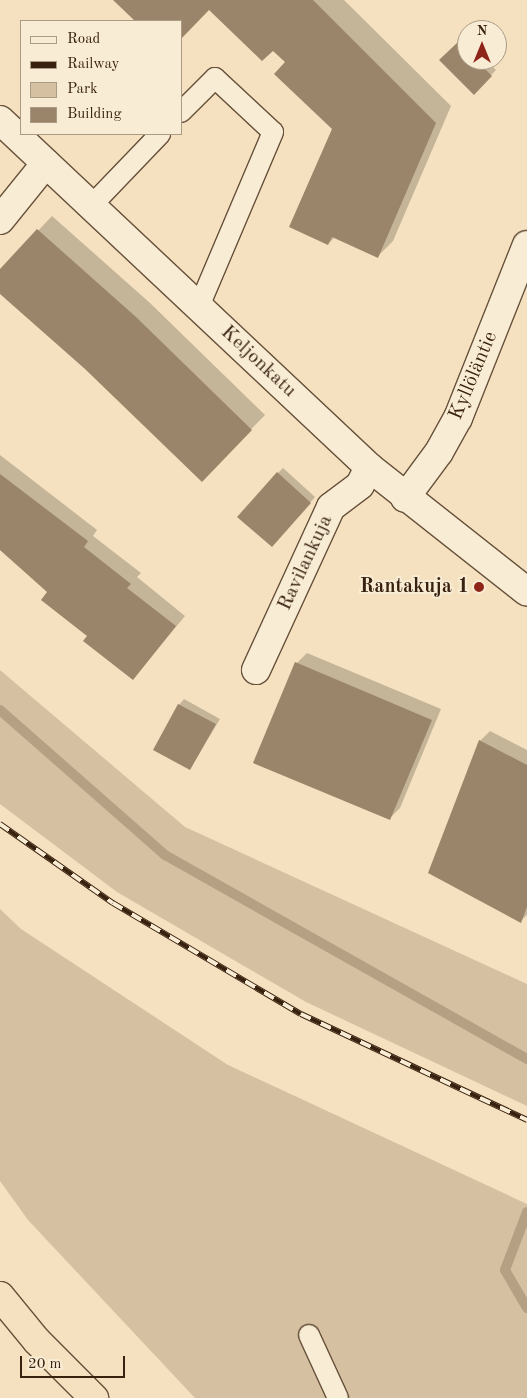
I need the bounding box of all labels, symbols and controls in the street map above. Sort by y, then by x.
legend [20,20,182,135]
north arrow [457,20,507,70]
text: N [477,24,487,38]
text: Road [67,32,100,47]
text: Railway [67,57,120,72]
text: Park [67,82,98,97]
text: Building [67,107,122,122]
street label: Keljonkatu [215,321,301,403]
street label: Kyllöläntie [445,328,503,424]
street label: Ravilankuja [273,511,339,615]
place label: Rantakuja 1 [360,575,469,599]
marker: Rantakuja 1 [473,581,485,593]
scale bar [22,1346,128,1378]
text: 20 m [28,1357,62,1372]

